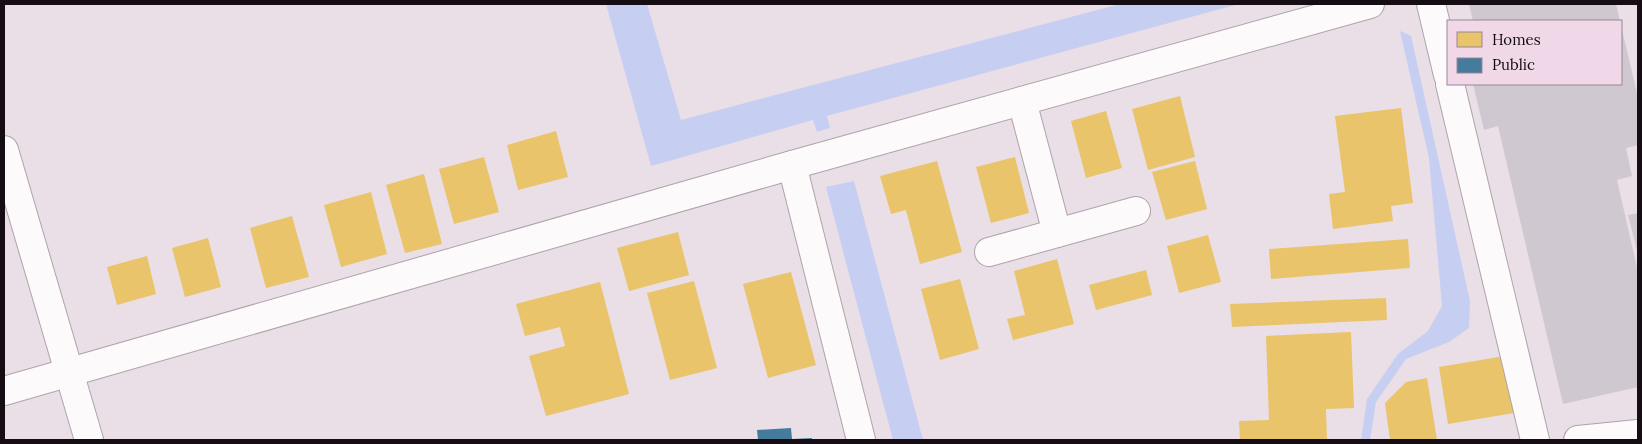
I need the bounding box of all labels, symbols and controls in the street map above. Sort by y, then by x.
legend [1447,20,1622,85]
text: Homes [1492,30,1541,49]
text: Public [1492,55,1535,74]

